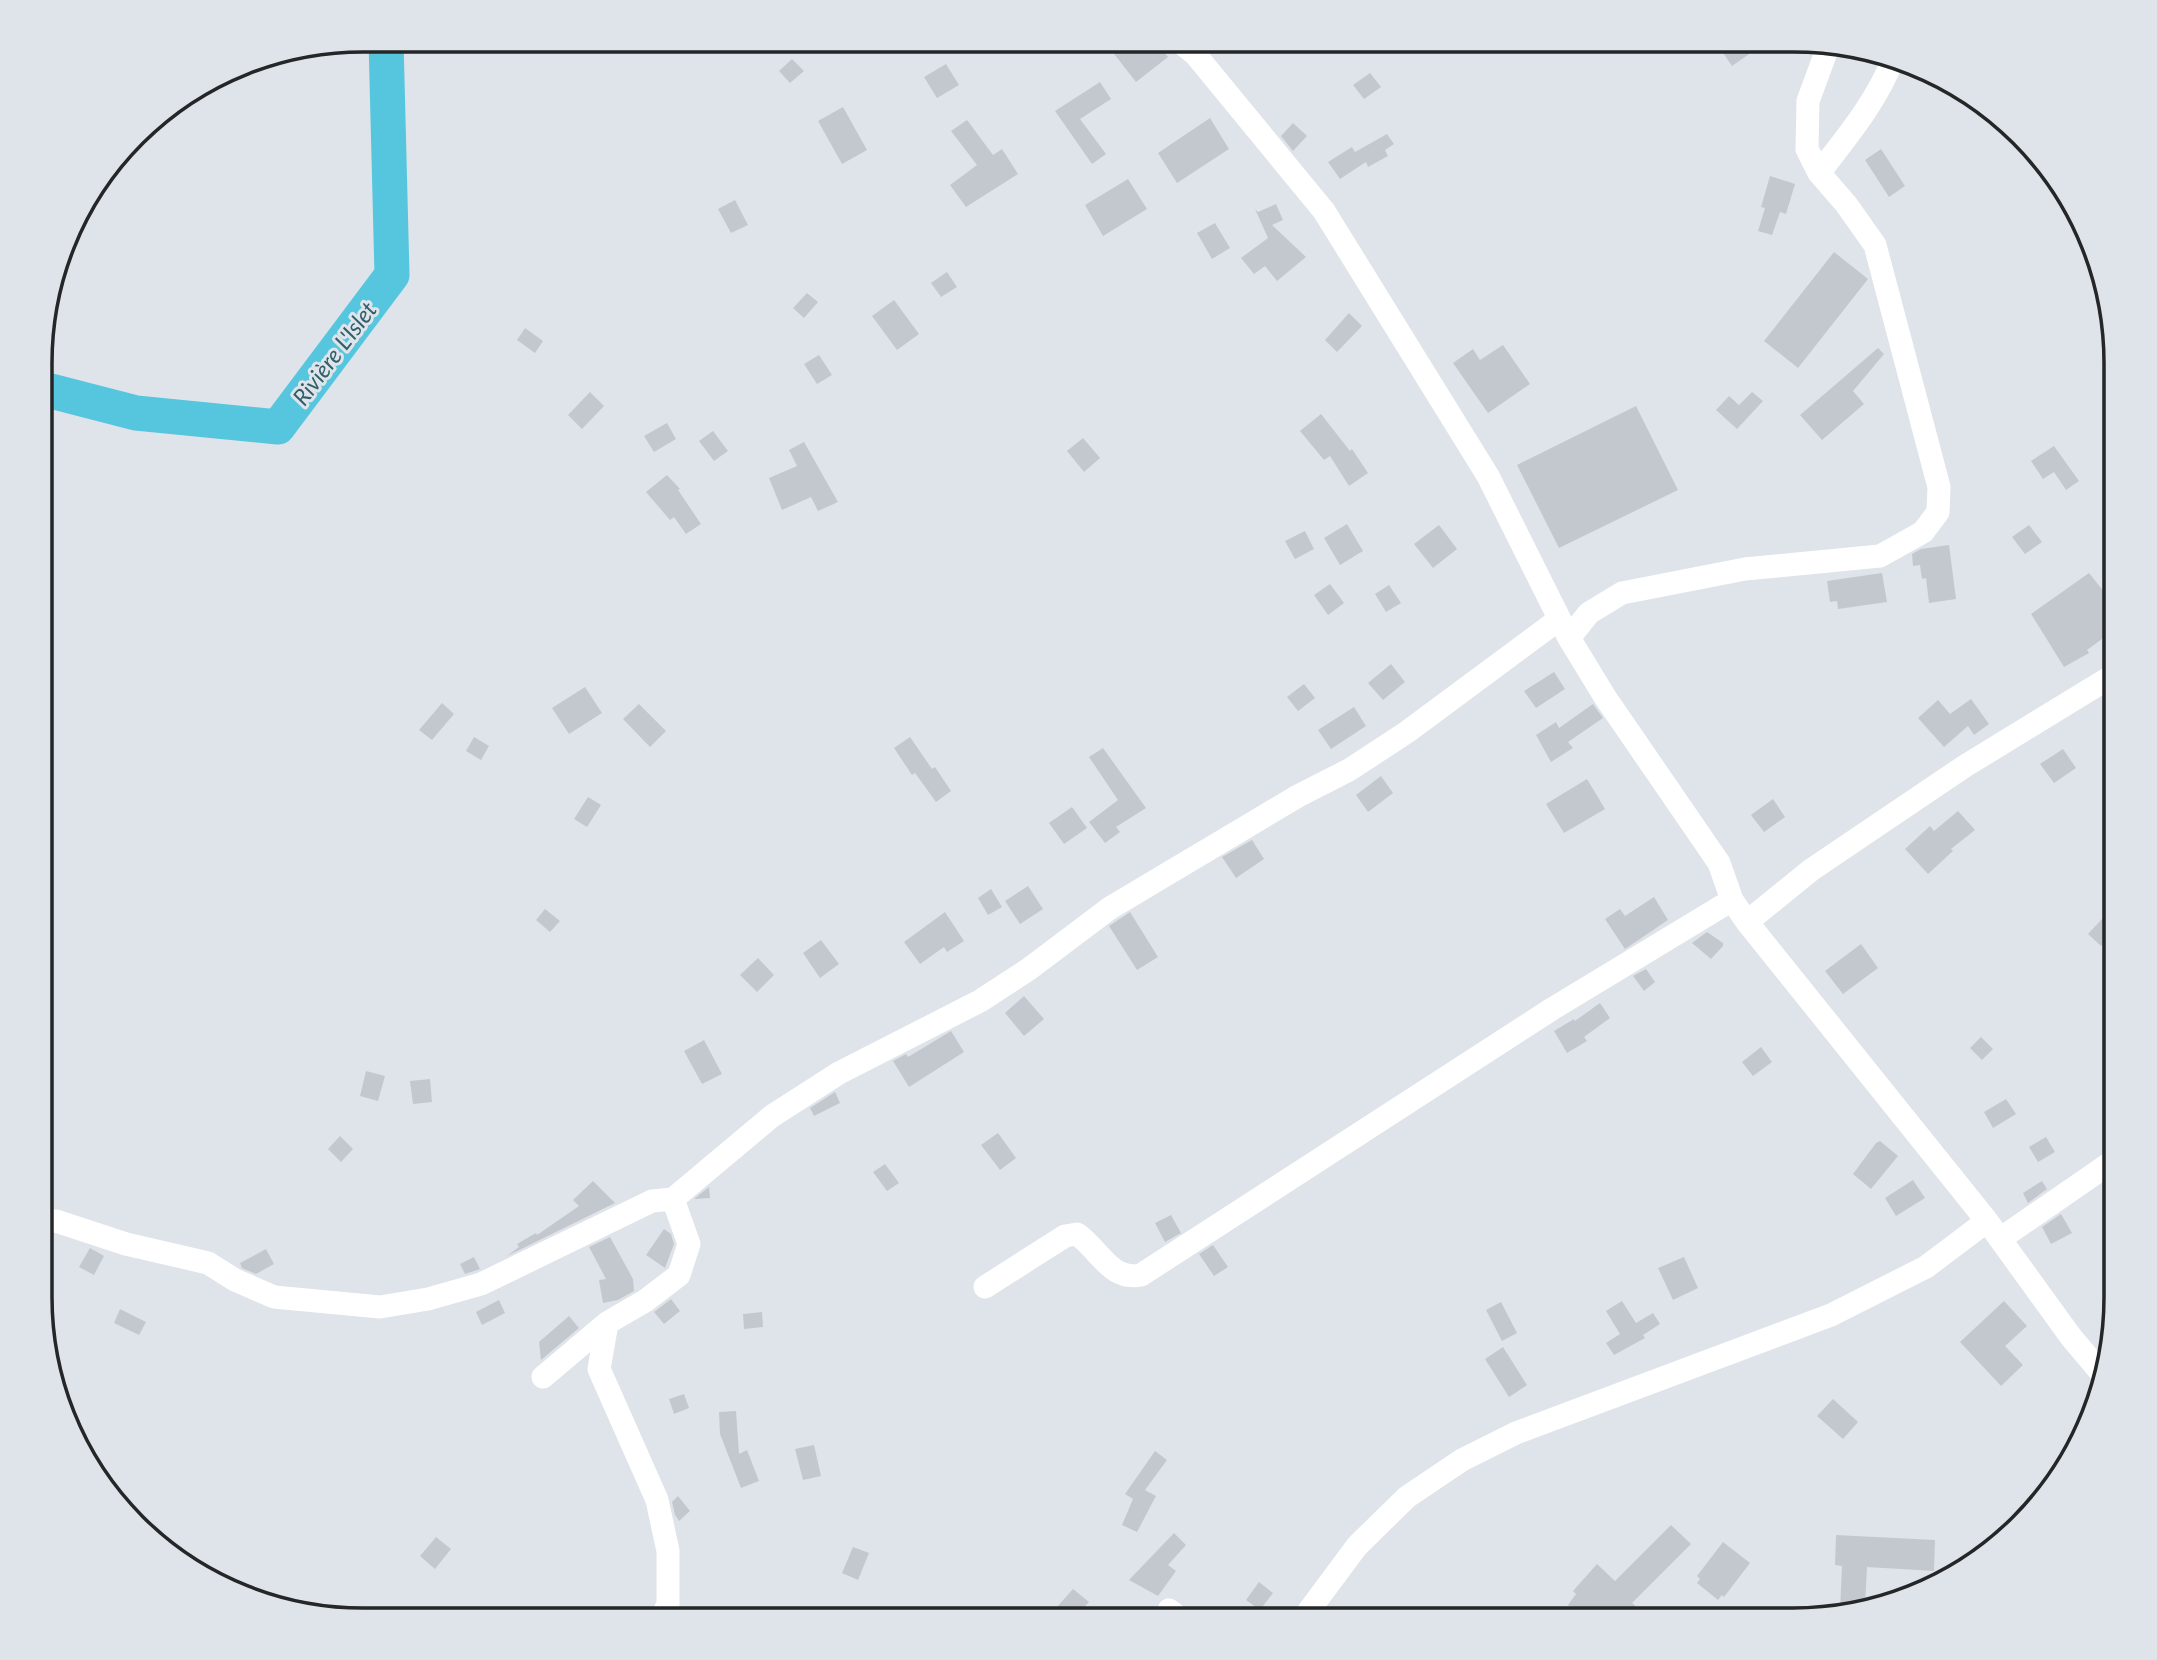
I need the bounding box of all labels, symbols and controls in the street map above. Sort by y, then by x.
water label: Rivière L'Islet [286,296,382,410]

